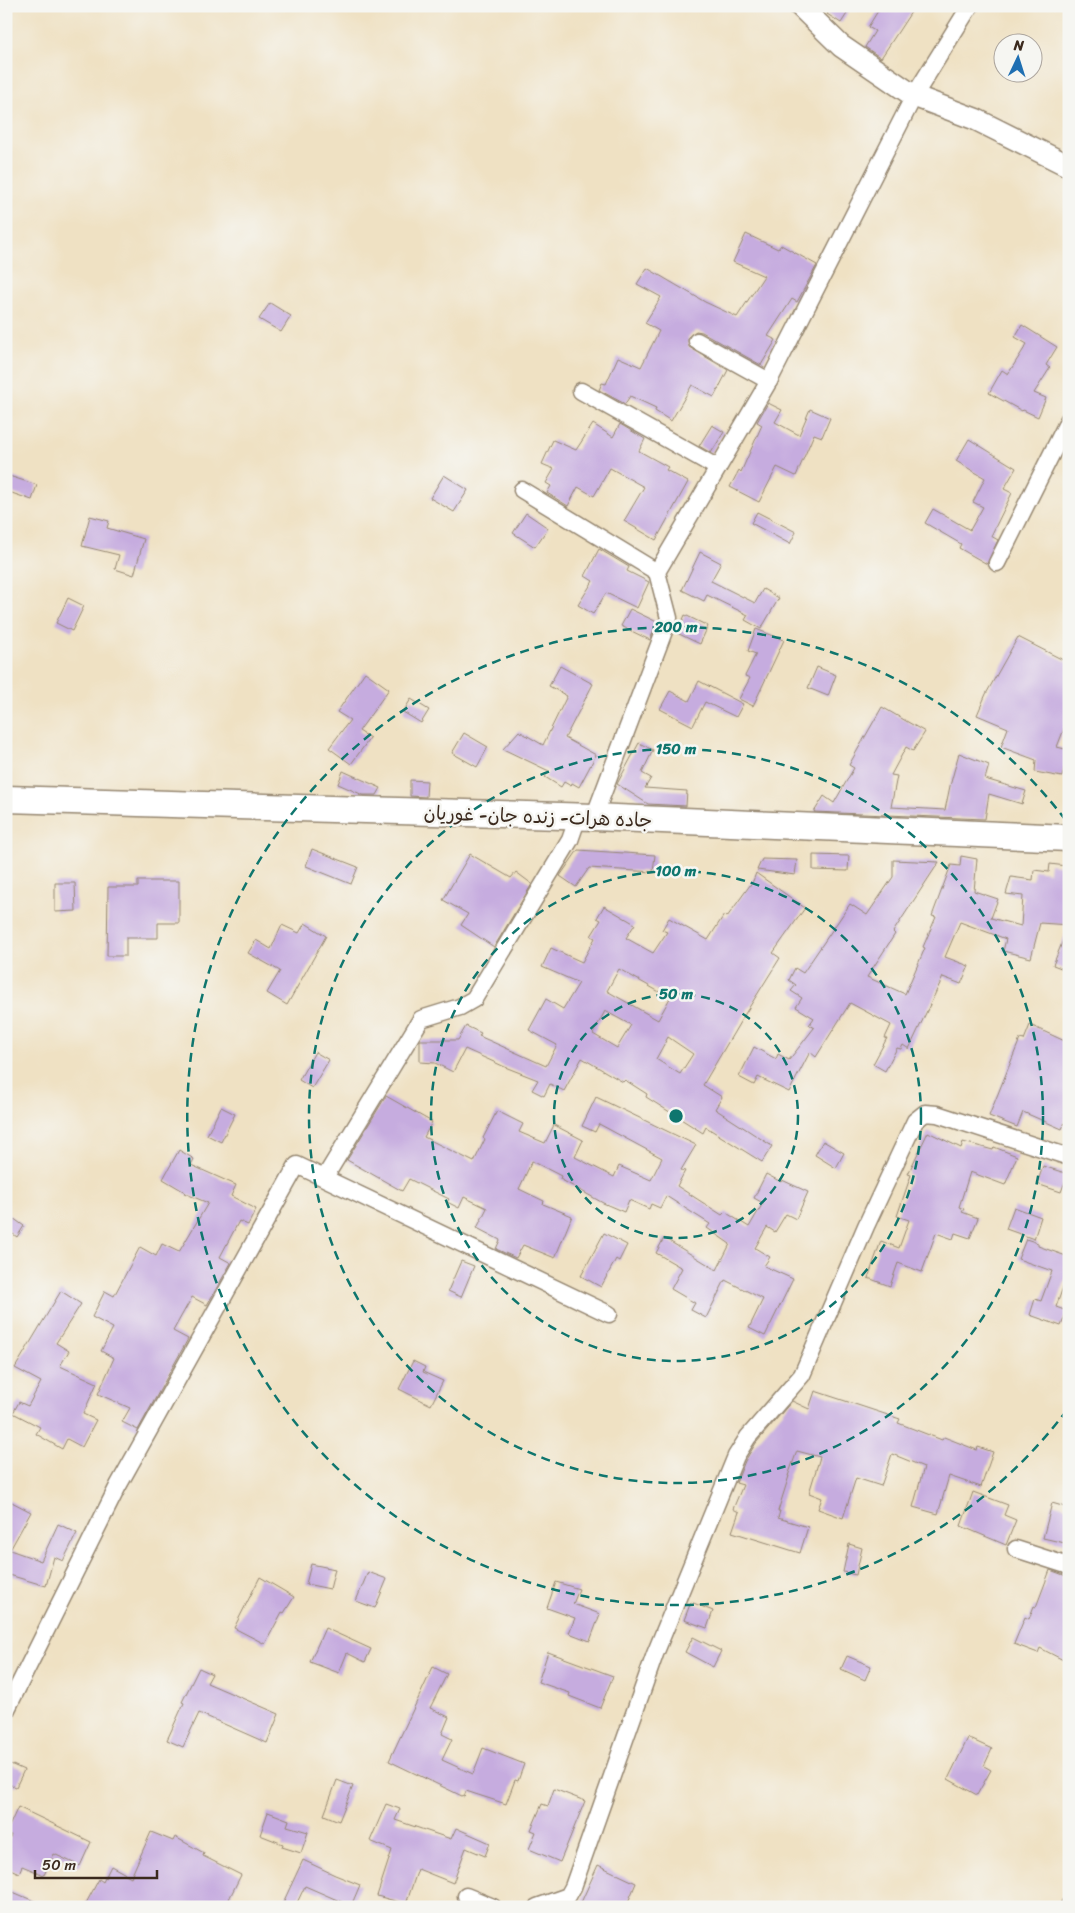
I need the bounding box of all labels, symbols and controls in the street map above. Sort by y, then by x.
north arrow [992,32,1042,82]
text: N [1012,33,1025,58]
text: 200 m [653,614,698,640]
text: 150 m [656,736,697,762]
street label: جاده هرات- زنده جان- غوریان [423,796,653,837]
text: 100 m [656,858,697,884]
text: 50 m [659,981,694,1007]
centre of rings [667,1107,685,1125]
scale bar [35,1848,158,1880]
text: 50 m [42,1852,77,1878]

